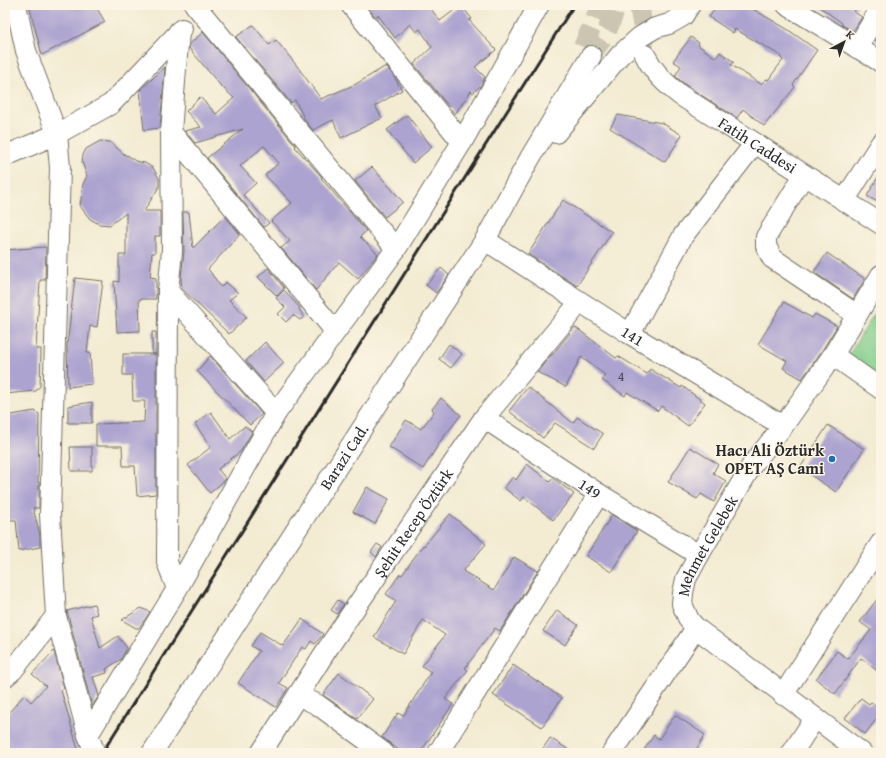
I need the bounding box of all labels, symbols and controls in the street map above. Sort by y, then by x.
north arrow [824,22,864,62]
text: K [843,26,858,43]
street label: Fatih Caddesi [714,111,802,179]
street label: 141 [616,319,649,352]
house number: 4 [618,366,625,386]
street label: Barazi Cad. [313,419,374,494]
place label: Hacı Ali Öztürk OPET AŞ Cami [716,438,825,480]
marker: Hacı Ali Öztürk OPET AŞ Cami [827,454,837,464]
street label: Şehit Recep Öztürk [367,463,459,582]
street label: 149 [574,472,606,505]
street label: Mehmet Gelebek [671,490,744,599]

